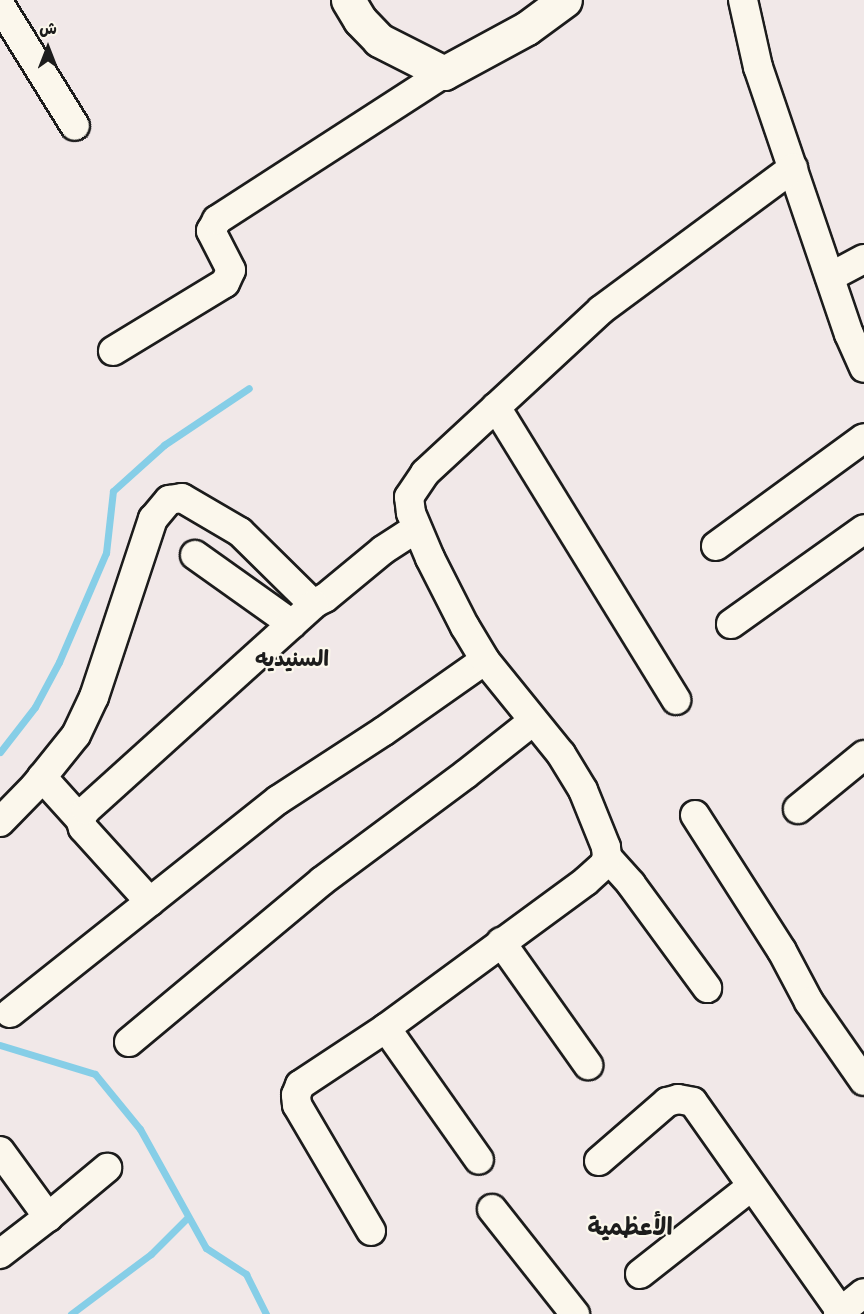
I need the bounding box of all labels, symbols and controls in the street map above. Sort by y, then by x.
north arrow [18,18,78,78]
text: ش [39,18,57,42]
district label: السنيديه [255,649,329,675]
district label: الأعظمية [587,1216,673,1244]

